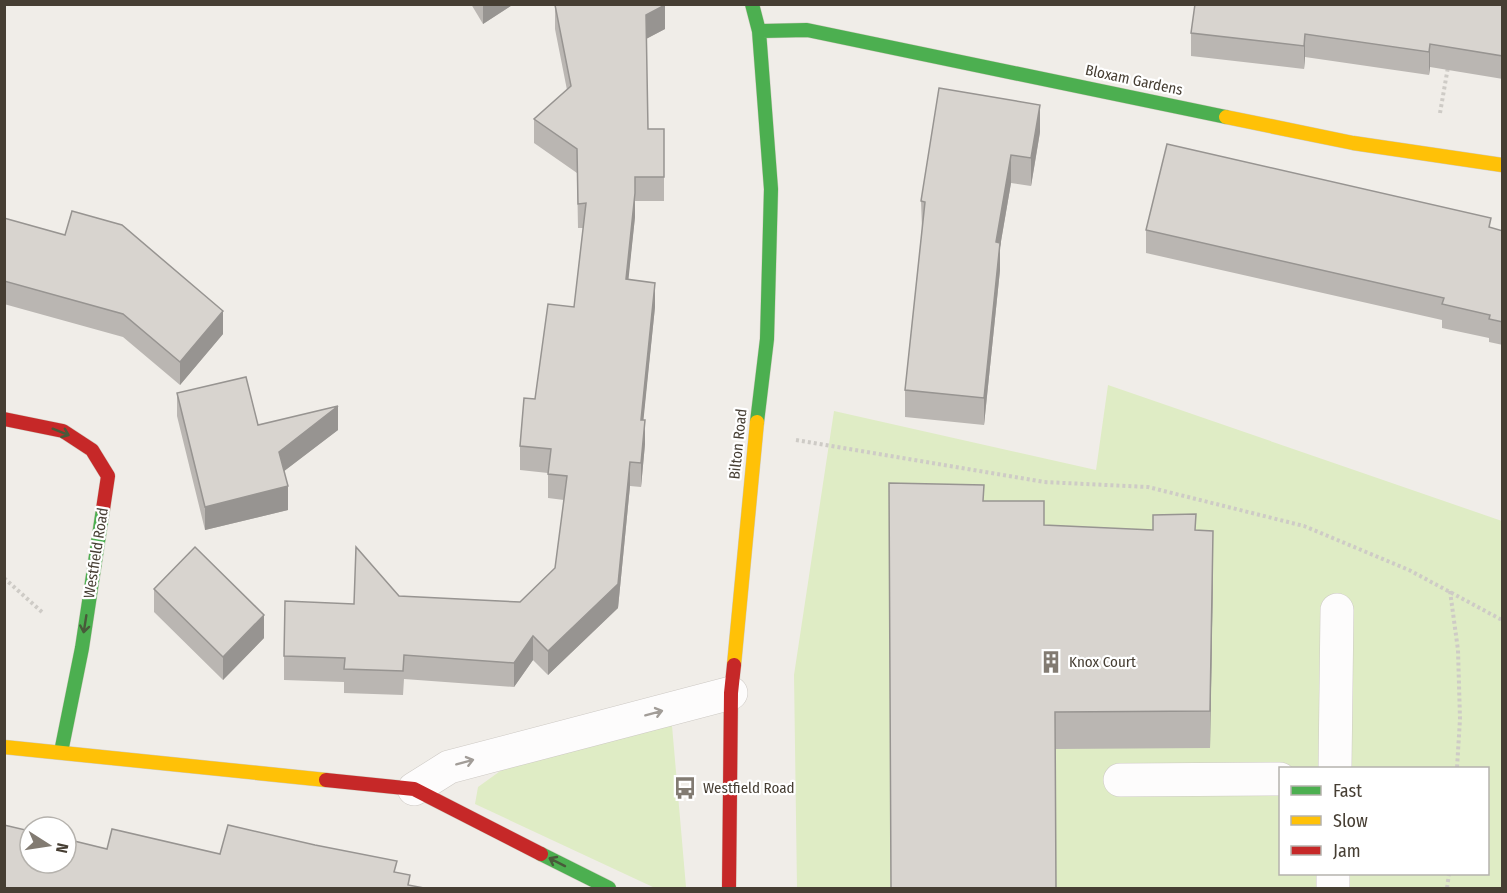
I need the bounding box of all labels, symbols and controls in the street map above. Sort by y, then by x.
street label: Bloxam Gardens [1084,61,1184,99]
street label: Bilton Road [725,408,751,480]
one-way arrow [51,427,70,438]
street label: Westfield Road [80,506,112,600]
one-way arrow [80,613,91,633]
building icon: Knox Court [1038,649,1064,675]
place label: Knox Court [1069,653,1136,671]
one-way arrow [644,707,663,719]
one-way arrow [455,756,474,768]
legend [1279,767,1489,875]
bus stop icon: Westfield Road [672,775,698,801]
place label: Westfield Road [703,779,795,797]
text: Fast [1333,780,1362,802]
text: Slow [1333,810,1368,832]
north arrow [18,815,78,875]
text: Jam [1333,840,1361,862]
text: N [52,841,72,855]
one-way arrow [549,856,567,867]

